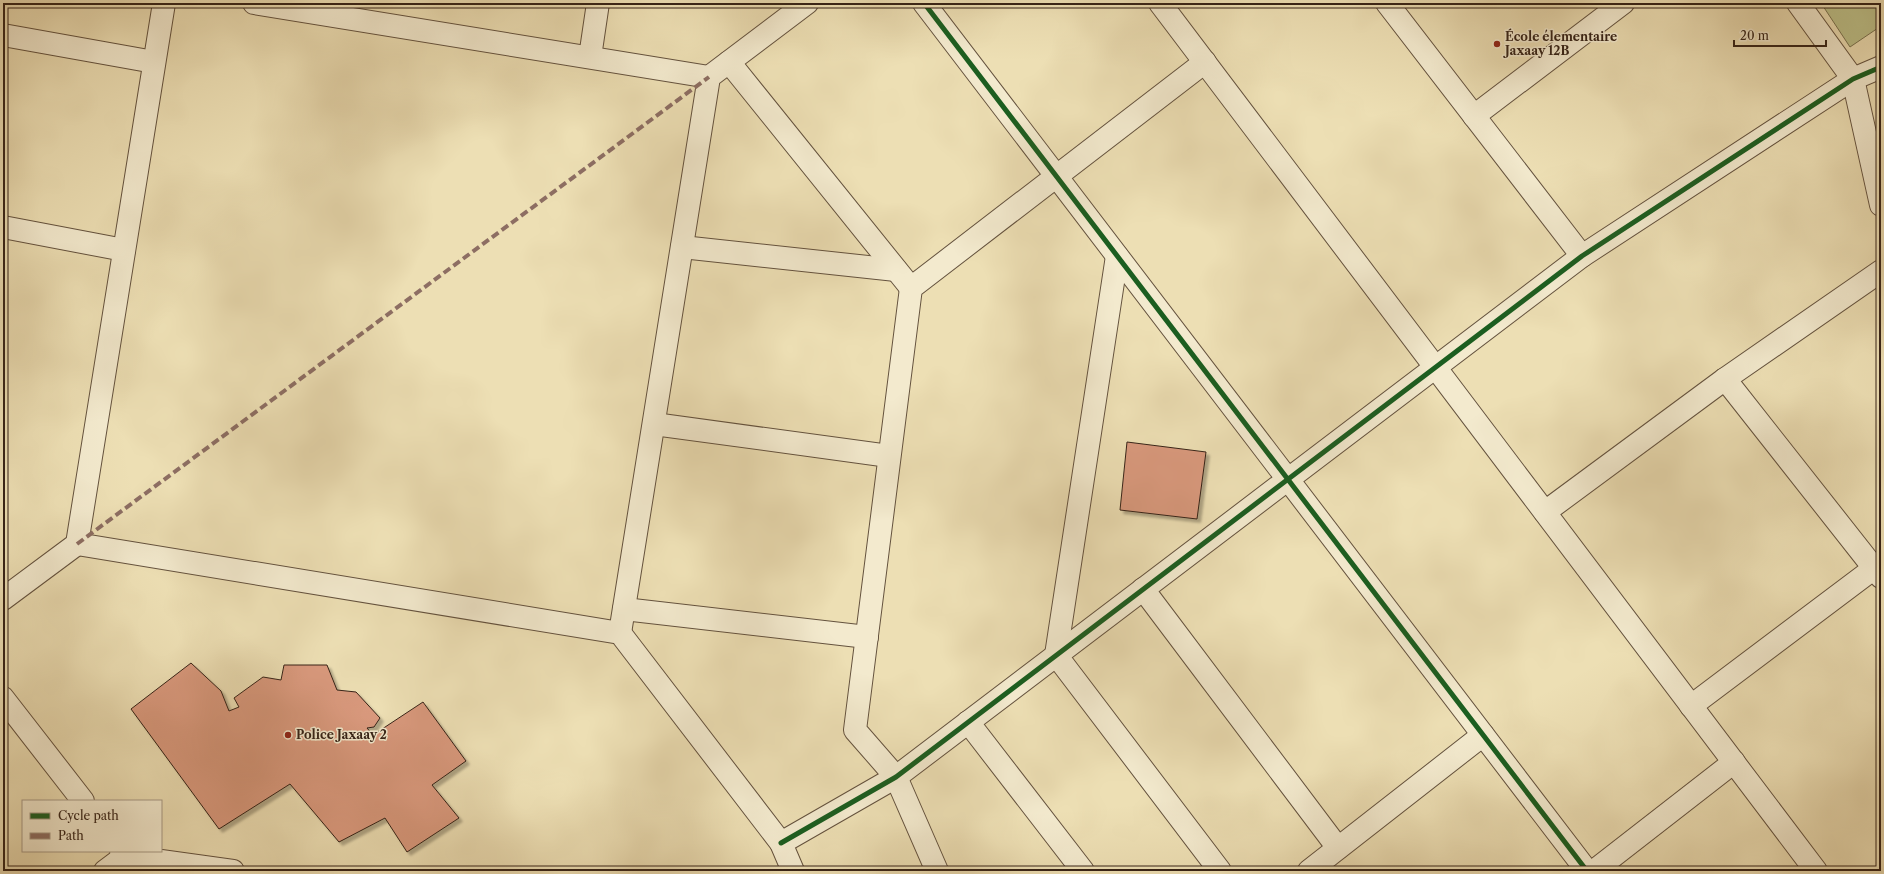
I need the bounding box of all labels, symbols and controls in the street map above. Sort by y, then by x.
scale bar [1734,22,1826,48]
place label: École élementaire Jaxaay 12B [1503,28,1617,58]
text: 20 m [1740,28,1769,43]
marker: École élementaire Jaxaay 12B [1492,39,1502,49]
place label: Police Jaxaay 2 [296,727,387,742]
marker: Police Jaxaay 2 [283,730,293,740]
legend [22,800,162,852]
text: Cycle path [58,808,119,823]
text: Path [58,828,84,843]

